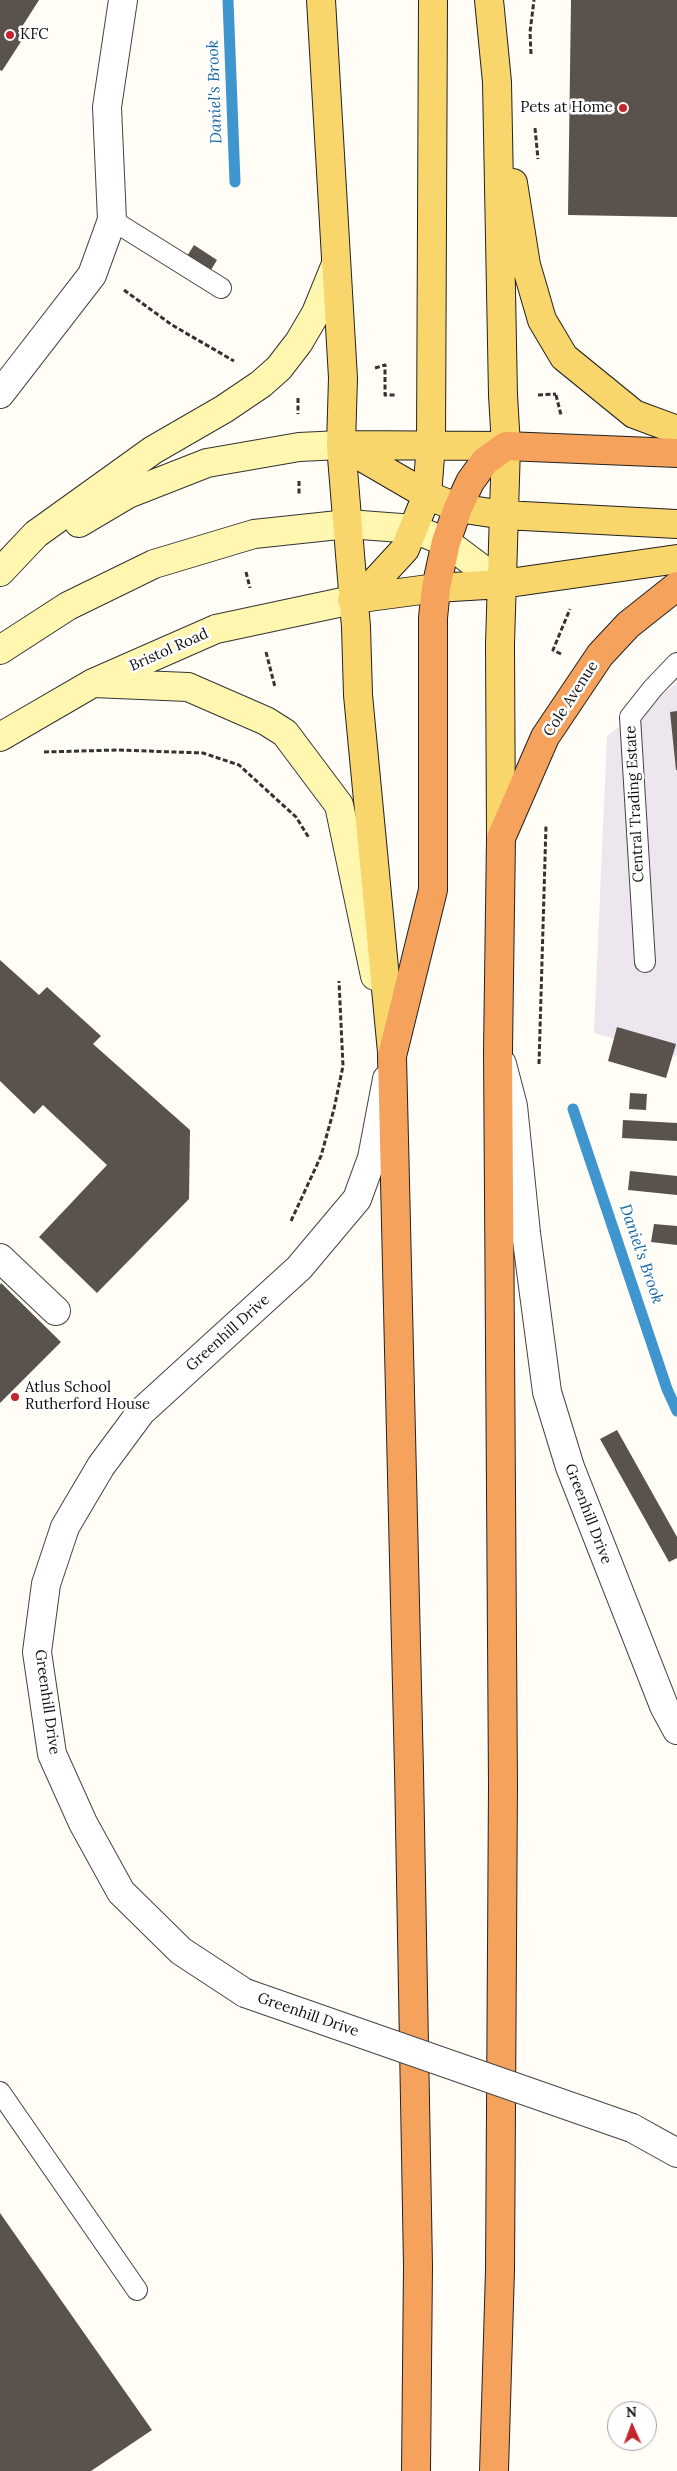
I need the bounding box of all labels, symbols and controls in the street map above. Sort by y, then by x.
place label: KFC [20,26,49,44]
marker: KFC [4,29,16,41]
water label: Daniel's Brook [204,40,226,144]
place label: Pets at Home [520,99,613,117]
marker: Pets at Home [617,102,629,114]
street label: Bristol Road [127,625,211,675]
street label: Cole Avenue [540,658,602,740]
street label: Central Trading Estate [622,725,648,883]
water label: Daniel's Brook [615,1202,667,1306]
street label: Greenhill Drive [183,1291,273,1375]
place label: Atlus School Rutherford House [25,1379,150,1414]
marker: Atlus School Rutherford House [9,1391,21,1403]
street label: Greenhill Drive [561,1461,615,1567]
street label: Greenhill Drive [31,1648,63,1756]
street label: Greenhill Drive [255,1989,361,2041]
north arrow [607,2401,657,2451]
text: N [626,2403,637,2421]

